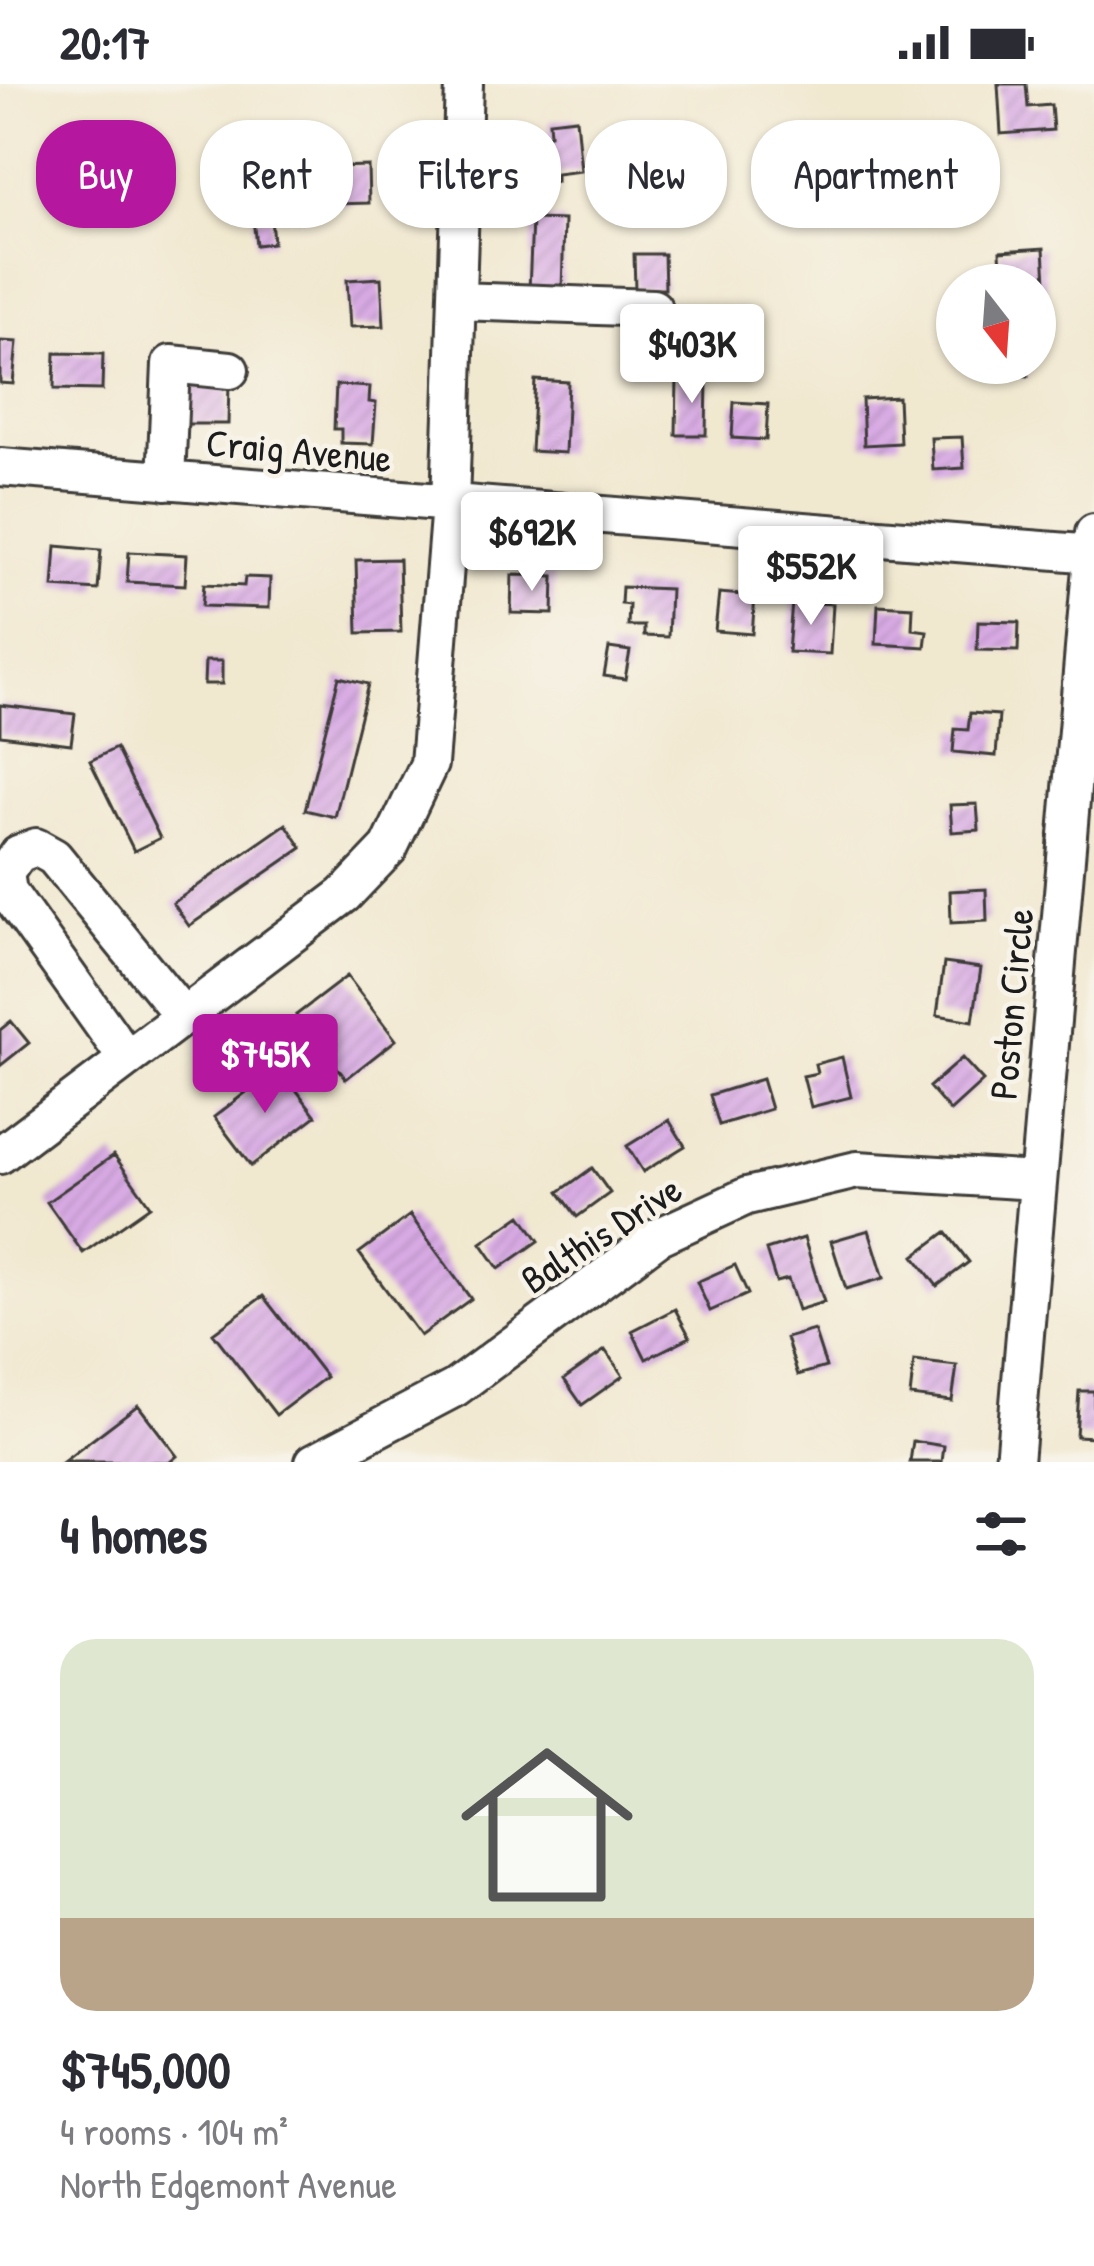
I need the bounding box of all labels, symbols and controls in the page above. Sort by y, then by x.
text: 20:17 [60,12,150,73]
chip: Buy [36,120,176,228]
chip: Rent [200,120,353,228]
chip: Filters [377,120,561,228]
chip: New [585,120,727,228]
chip: Apartment [751,120,1000,228]
north arrow [936,264,1056,384]
map controls [936,264,1056,384]
pin: $403K [608,304,776,406]
text: $403K [647,316,737,369]
street label: Craig Avenue [204,415,394,484]
pin: $692K [448,492,616,594]
text: $692K [488,504,576,557]
pin: $552K [727,526,895,628]
text: $552K [765,538,857,591]
street label: Poston Circle [976,906,1045,1102]
pin: $745K [181,1014,349,1116]
text: $745K [220,1026,310,1079]
street label: Balthis Drive [510,1162,691,1305]
text: 4 homes [60,1500,207,1569]
icon: filters [968,1501,1034,1567]
icon: home [439,1717,655,1933]
text: $745,000 [60,2035,231,2104]
text: 4 rooms · 104 m² [60,2104,288,2157]
text: North Edgemont Avenue [60,2157,397,2210]

